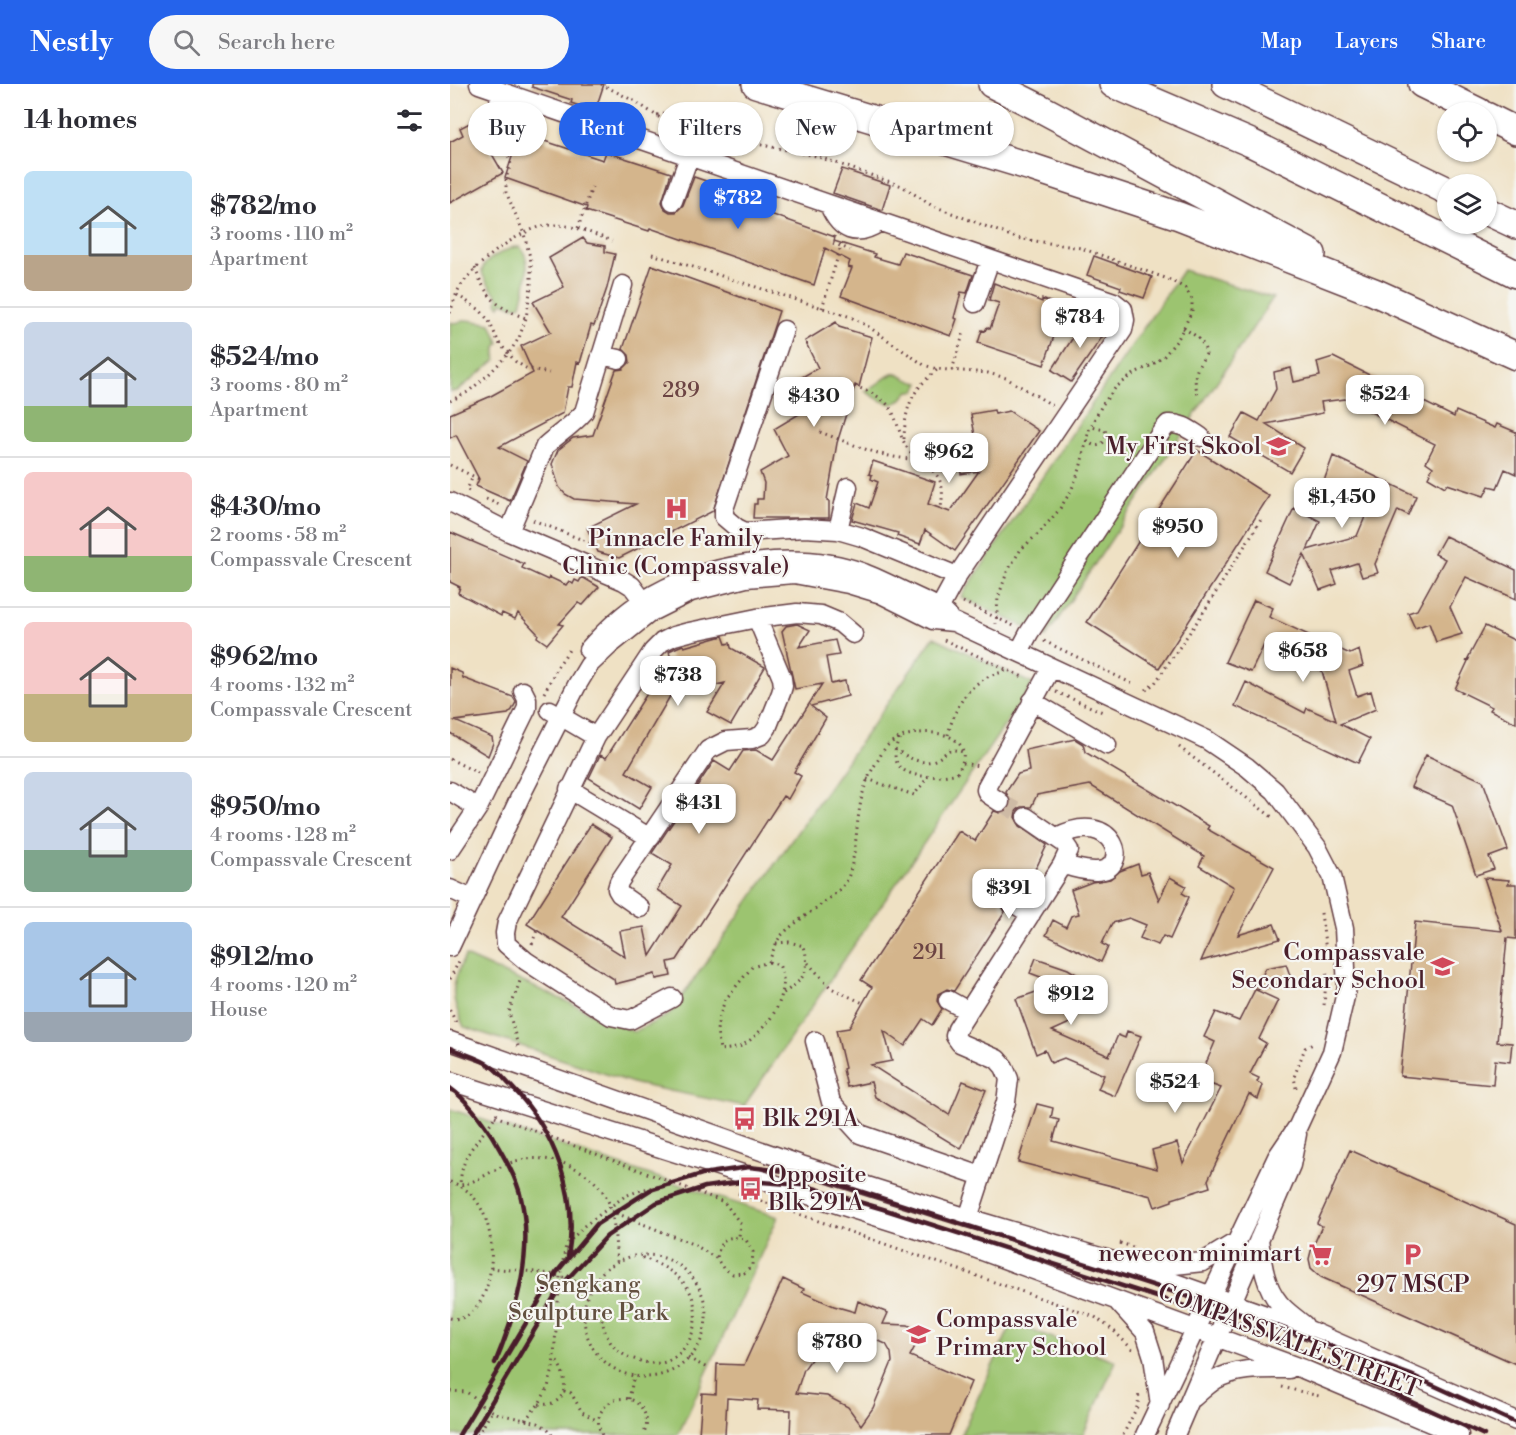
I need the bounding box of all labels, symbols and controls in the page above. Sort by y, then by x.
search box [149,15,569,69]
text: Nestly [30,25,113,60]
icon: search [170,26,203,59]
text: Search here [218,29,335,56]
text: Map [1261,29,1302,55]
text: Layers [1335,29,1398,55]
text: Share [1431,29,1486,55]
chip: Buy [468,102,547,156]
chip: Rent [559,102,646,156]
chip: Filters [658,102,763,156]
chip: New [775,102,857,156]
chip: Apartment [869,102,1014,156]
map controls [1437,102,1497,234]
button: locate [1437,102,1497,162]
text: 14 homes [24,104,137,136]
icon: filters [393,104,426,137]
button: layers [1437,174,1497,234]
pin: $782 [702,179,774,230]
text: $782 [714,186,762,211]
text: $782/mo [210,190,317,222]
icon: home [72,195,144,267]
text: 3 rooms · 110 m² [210,222,353,247]
text: Apartment [210,247,308,272]
pin: $784 [1044,298,1116,349]
text: $784 [1055,305,1105,330]
text: $524/mo [210,341,319,373]
icon: home [72,346,144,418]
text: 3 rooms · 80 m² [210,373,348,398]
pin: $524 [1349,375,1421,426]
pin: $430 [778,377,850,428]
house number: 289 [662,378,700,404]
text: $524 [1360,382,1410,407]
text: $430 [788,384,840,409]
text: Apartment [210,398,308,423]
place label: My First Skool [1105,432,1261,462]
pin: $962 [913,433,985,484]
school or university icon: My First Skool [1266,434,1292,460]
text: $962 [924,440,974,465]
pin: $1,450 [1293,478,1391,529]
text: $1,450 [1308,485,1376,510]
text: $430/mo [210,491,321,523]
icon: home [72,496,144,568]
hospital icon: Pinnacle Family Clinic (Compassvale) [663,496,689,522]
pin: $950 [1142,508,1214,559]
text: $950 [1152,515,1204,540]
text: 2 rooms · 58 m² [210,523,346,548]
place label: Pinnacle Family Clinic (Compassvale) [562,524,790,582]
text: Compassvale Crescent [210,548,412,573]
pin: $658 [1267,632,1339,683]
text: $658 [1278,639,1328,664]
text: $962/mo [210,641,318,673]
icon: home [72,646,144,718]
pin: $738 [642,656,714,707]
text: $738 [654,663,702,688]
text: 4 rooms · 132 m² [210,673,354,698]
text: Compassvale Crescent [210,698,412,723]
pin: $431 [663,784,735,835]
text: $950/mo [210,791,321,823]
text: $431 [676,791,722,816]
icon: home [72,796,144,868]
text: 4 rooms · 128 m² [210,823,356,848]
text: Compassvale Crescent [210,848,412,873]
pin: $391 [973,869,1045,920]
text: $391 [986,876,1032,901]
place label: Compassvale Secondary School [1231,938,1425,996]
house number: 291 [912,940,946,966]
text: $912/mo [210,941,314,973]
icon: home [72,946,144,1018]
school or university icon: Compassvale Secondary School [1430,954,1456,980]
text: 4 rooms · 120 m² [210,973,357,998]
pin: $912 [1035,975,1107,1026]
text: $912 [1048,982,1094,1007]
text: House [210,998,268,1023]
pin: $524 [1139,1063,1211,1114]
text: $524 [1150,1070,1200,1095]
place label: Blk 291A [762,1104,859,1134]
bus stop icon: Blk 291A [732,1106,758,1132]
place label: Opposite Blk 291A [767,1160,867,1218]
bus stop icon: Opposite Blk 291A [737,1176,763,1202]
place label: newecon minimart [1098,1239,1303,1269]
supermarket icon: newecon minimart [1307,1241,1333,1267]
parking icon: 297 MSCP [1400,1242,1426,1268]
park label: Sengkang Sculpture Park [508,1270,669,1328]
place label: 297 MSCP [1356,1270,1470,1300]
street label: COMPASSVALE STREET [1153,1277,1425,1405]
place label: Compassvale Primary School [936,1305,1106,1363]
school or university icon: Compassvale Primary School [905,1321,931,1347]
pin: $780 [801,1323,873,1374]
text: $780 [812,1330,862,1355]

